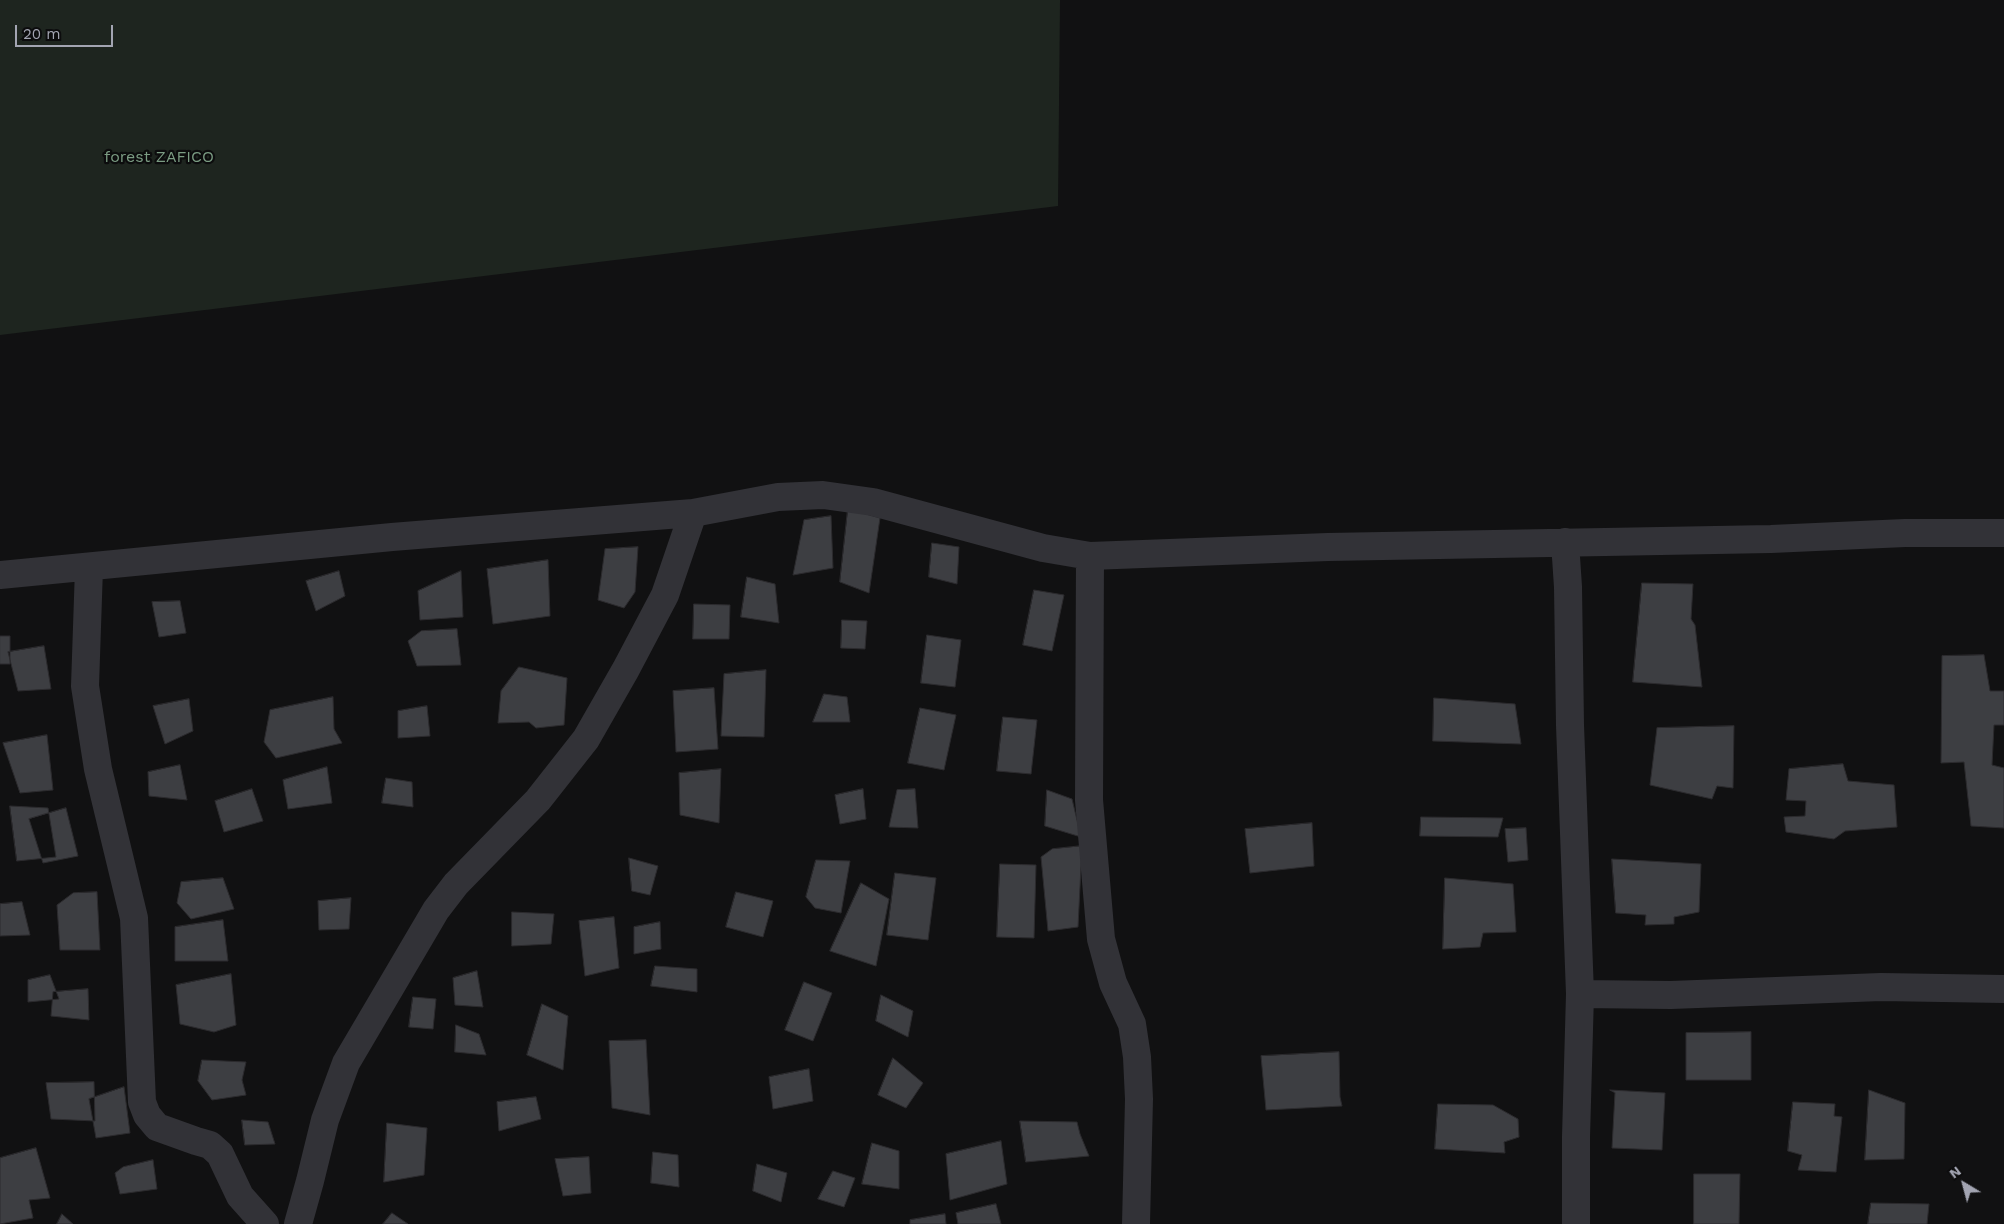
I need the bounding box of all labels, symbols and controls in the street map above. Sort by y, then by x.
scale bar [18,15,115,47]
text: 20 m [23,25,61,43]
park label: forest ZAFICO [104,147,214,167]
north arrow [1939,1159,1989,1209]
text: N [1946,1163,1964,1182]

